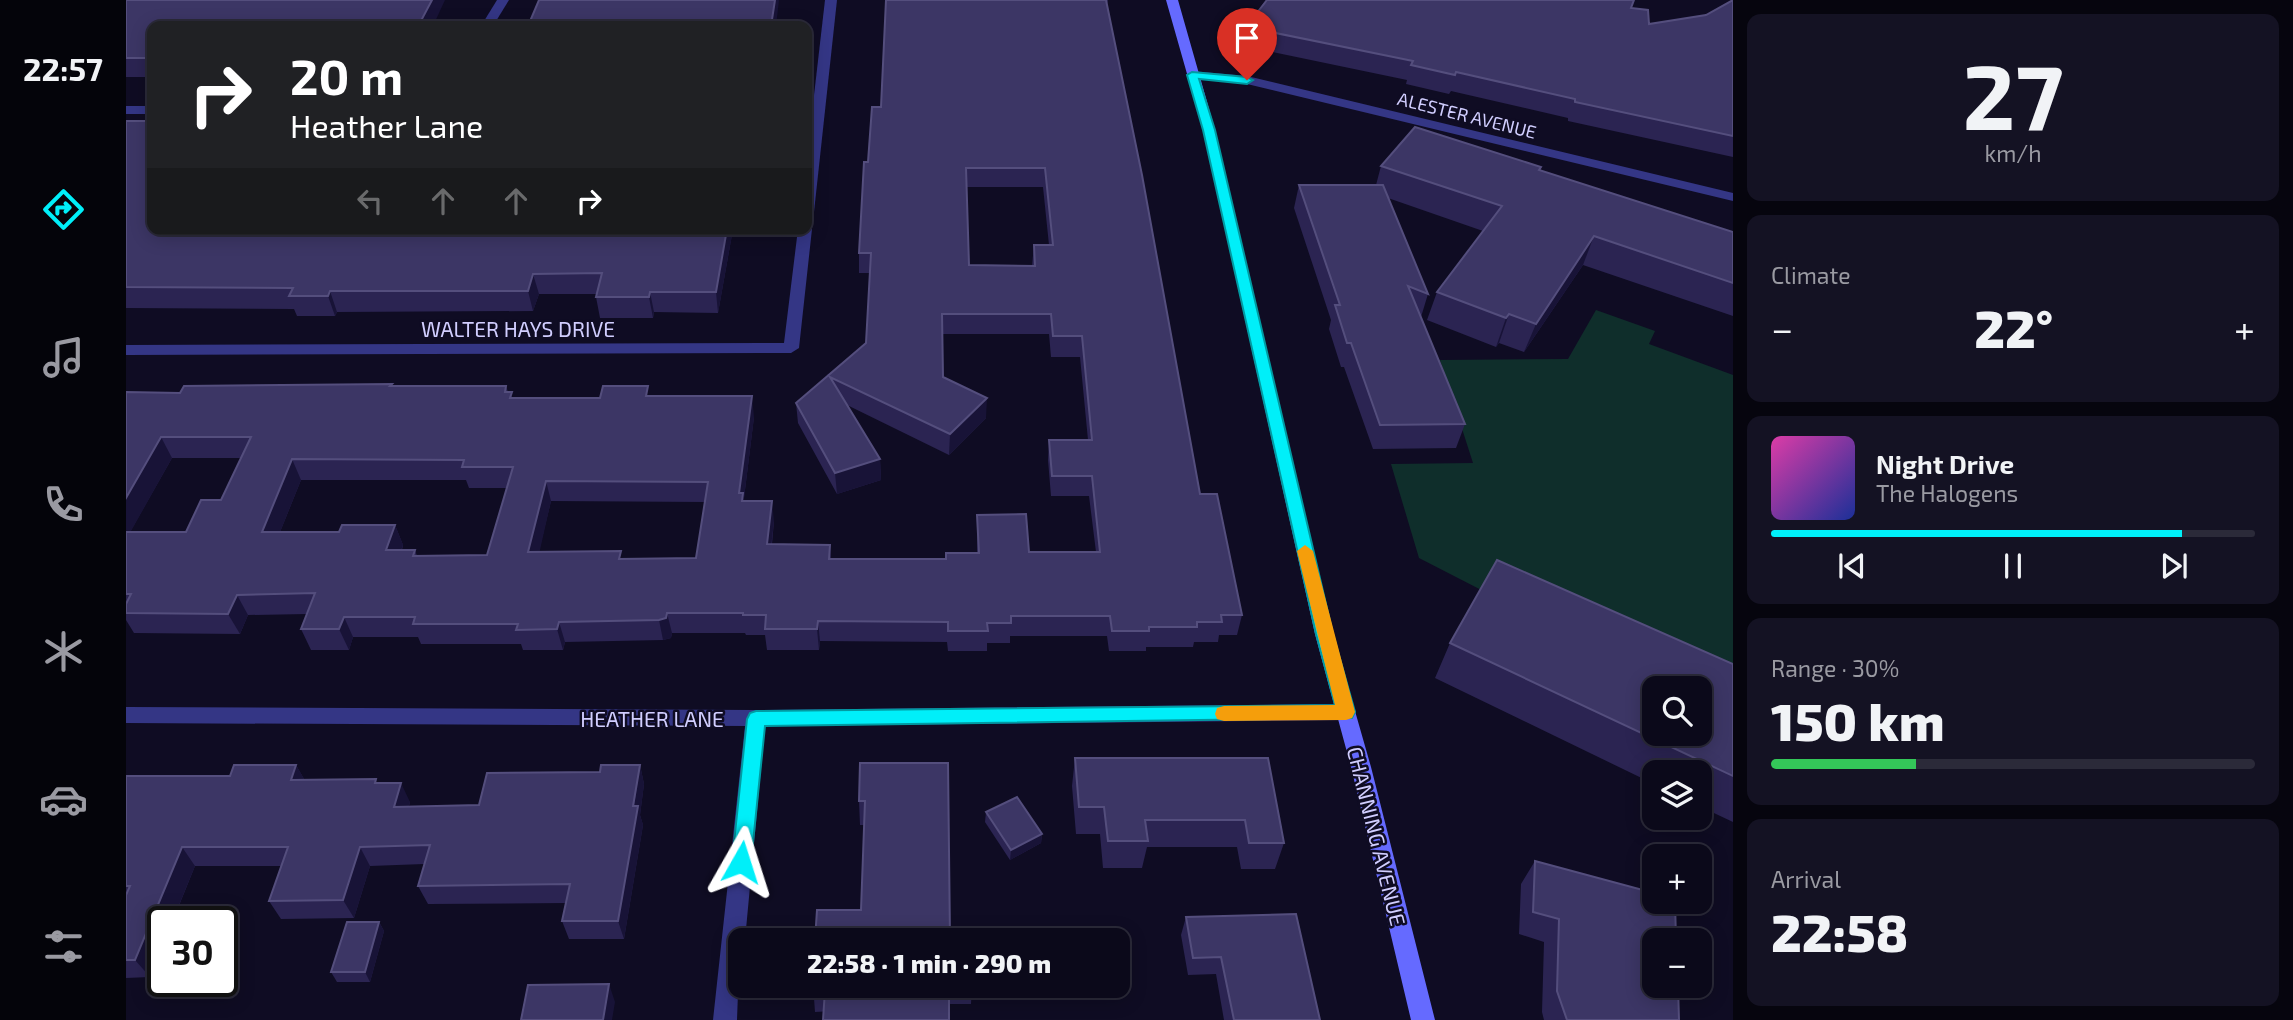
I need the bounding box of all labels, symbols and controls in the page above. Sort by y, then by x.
pin [1217,8,1277,80]
icon: arrive [1228,19,1266,57]
text: 27 [1963,39,2063,148]
text: 20 m [290,46,403,105]
text: 22:57 [23,49,103,87]
icon: right [175,49,266,140]
street label: ALESTER AVENUE [1395,87,1539,143]
text: Heather Lane [290,106,483,144]
text: km/h [1984,139,2042,167]
icon: left [351,182,389,220]
icon: ahead [424,182,462,220]
icon: ahead [497,182,535,220]
icon: right [570,182,608,220]
icon: directions [39,185,88,234]
text: Climate [1771,261,1851,289]
text: 22° [1974,296,2053,358]
text: − [1771,305,1793,351]
text: + [2234,305,2255,351]
street label: WALTER HAYS DRIVE [421,316,615,341]
icon: music [39,333,88,382]
text: Night Drive [1876,448,2014,479]
text: The Halogens [1876,479,2018,507]
icon: phone [39,480,88,529]
icon: previous [1833,547,1871,585]
icon: pause [1994,547,2032,585]
icon: next [2155,547,2193,585]
icon: climate [39,627,88,676]
text: Range · 30% [1771,654,1899,682]
map controls [1642,676,1712,998]
button: search [1642,676,1712,746]
text: 150 km [1771,689,1945,751]
street label: HEATHER LANE [580,706,724,731]
street label: CHANNING AVENUE [1343,744,1411,928]
button: layers [1642,760,1712,830]
icon: car [39,775,88,824]
position arrow [704,825,778,899]
button: + [1642,844,1712,914]
text: Arrival [1771,865,1841,893]
text: 22:58 [1771,900,1908,962]
speed limit sign: 30 [147,906,238,997]
icon: filters [39,922,88,971]
button: − [1642,928,1712,998]
text: 22:58 · 1 min · 290 m [807,947,1051,978]

